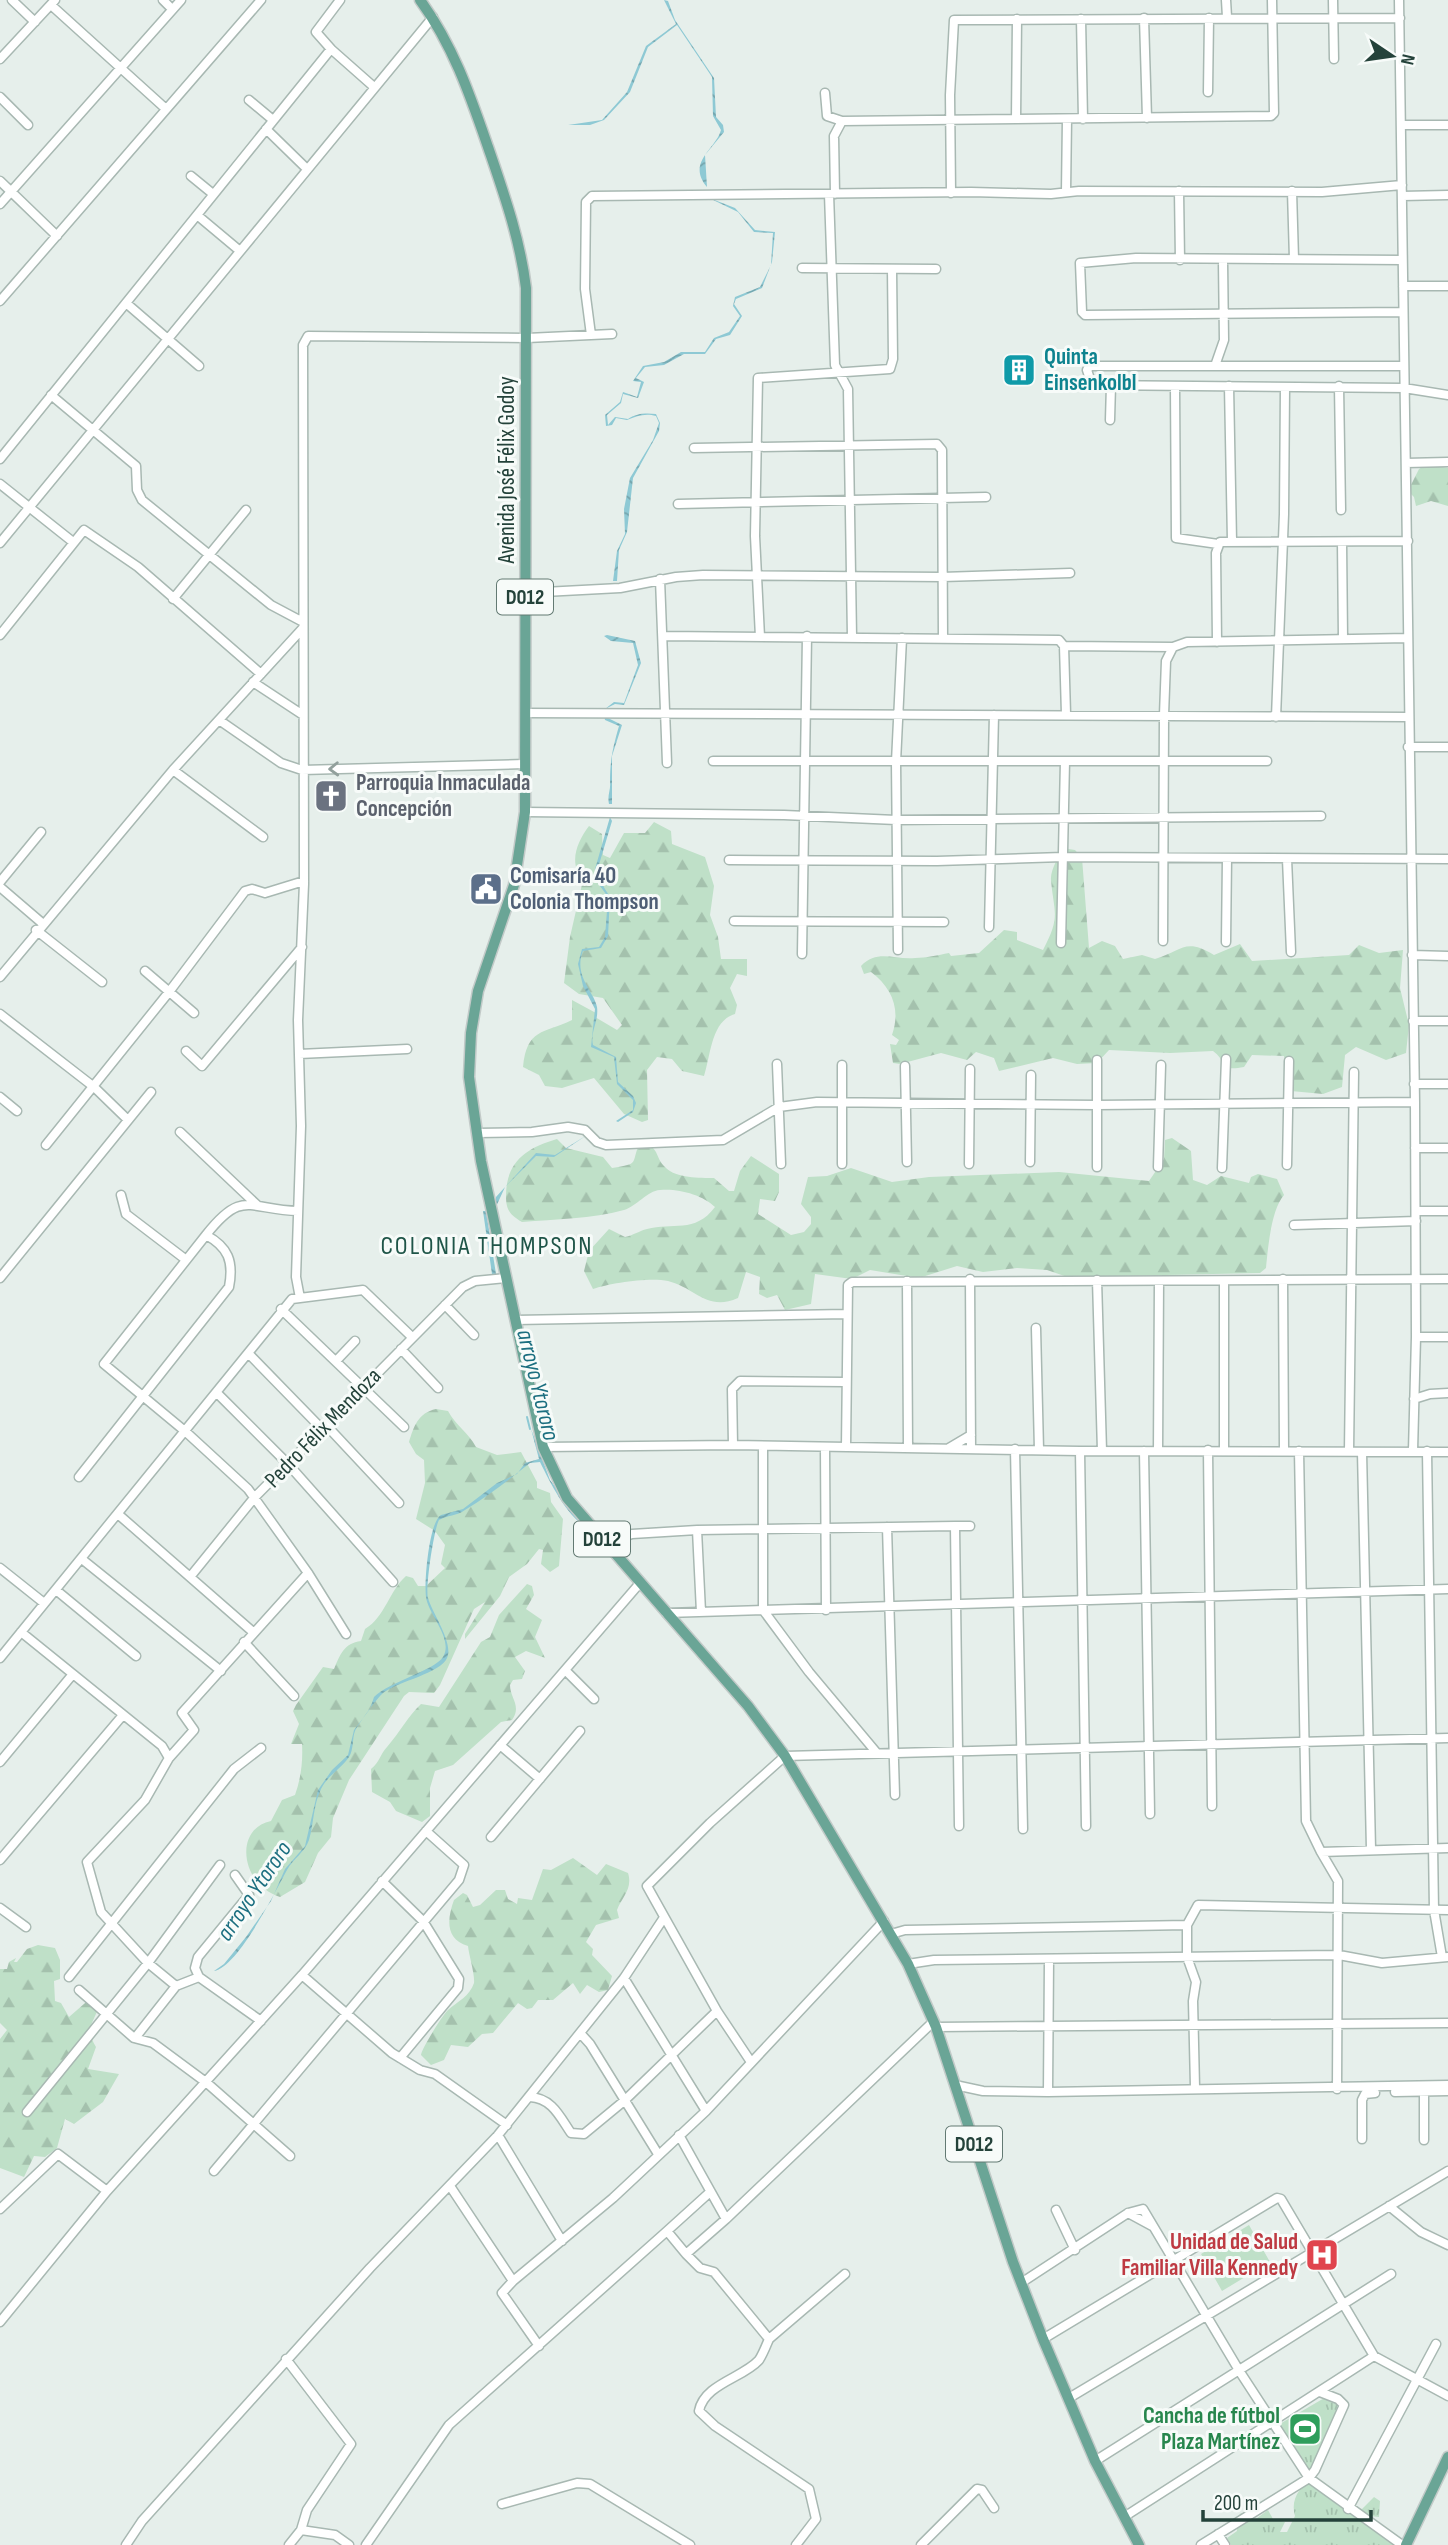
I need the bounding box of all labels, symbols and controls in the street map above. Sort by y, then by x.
north arrow [1357,21,1427,91]
text: N [1395,52,1419,67]
place label: Quinta Einsenkolbl [1044,343,1136,397]
building icon: Quinta Einsenkolbl [1000,351,1038,389]
street label: Avenida José Félix Godoy [493,376,521,565]
road number: D012 [497,580,553,614]
one-way arrow [328,761,339,777]
place label: Parroquia Inmaculada Concepción [356,769,531,823]
church icon: Parroquia Inmaculada Concepción [312,777,350,815]
place label: Comisaría 40 Colonia Thompson [510,862,659,916]
public building icon: Comisaría 40 Colonia Thompson [467,870,505,908]
district label: COLONIA THOMPSON [380,1231,594,1262]
water label: arroyo Ytororo [510,1327,566,1444]
street label: Pedro Félix Mendoza [259,1362,387,1494]
road number: D012 [574,1522,630,1556]
water label: arroyo Ytororo [210,1836,298,1946]
road number: D012 [946,2126,1002,2162]
place label: Unidad de Salud Familiar Villa Kennedy [1121,2228,1298,2282]
hospital icon: Unidad de Salud Familiar Villa Kennedy [1303,2236,1341,2274]
place label: Cancha de fútbol Plaza Martínez [1143,2402,1280,2456]
sports icon: Cancha de fútbol Plaza Martínez [1286,2410,1324,2448]
scale bar [1203,2478,1371,2522]
text: 200 m [1214,2491,1258,2516]

